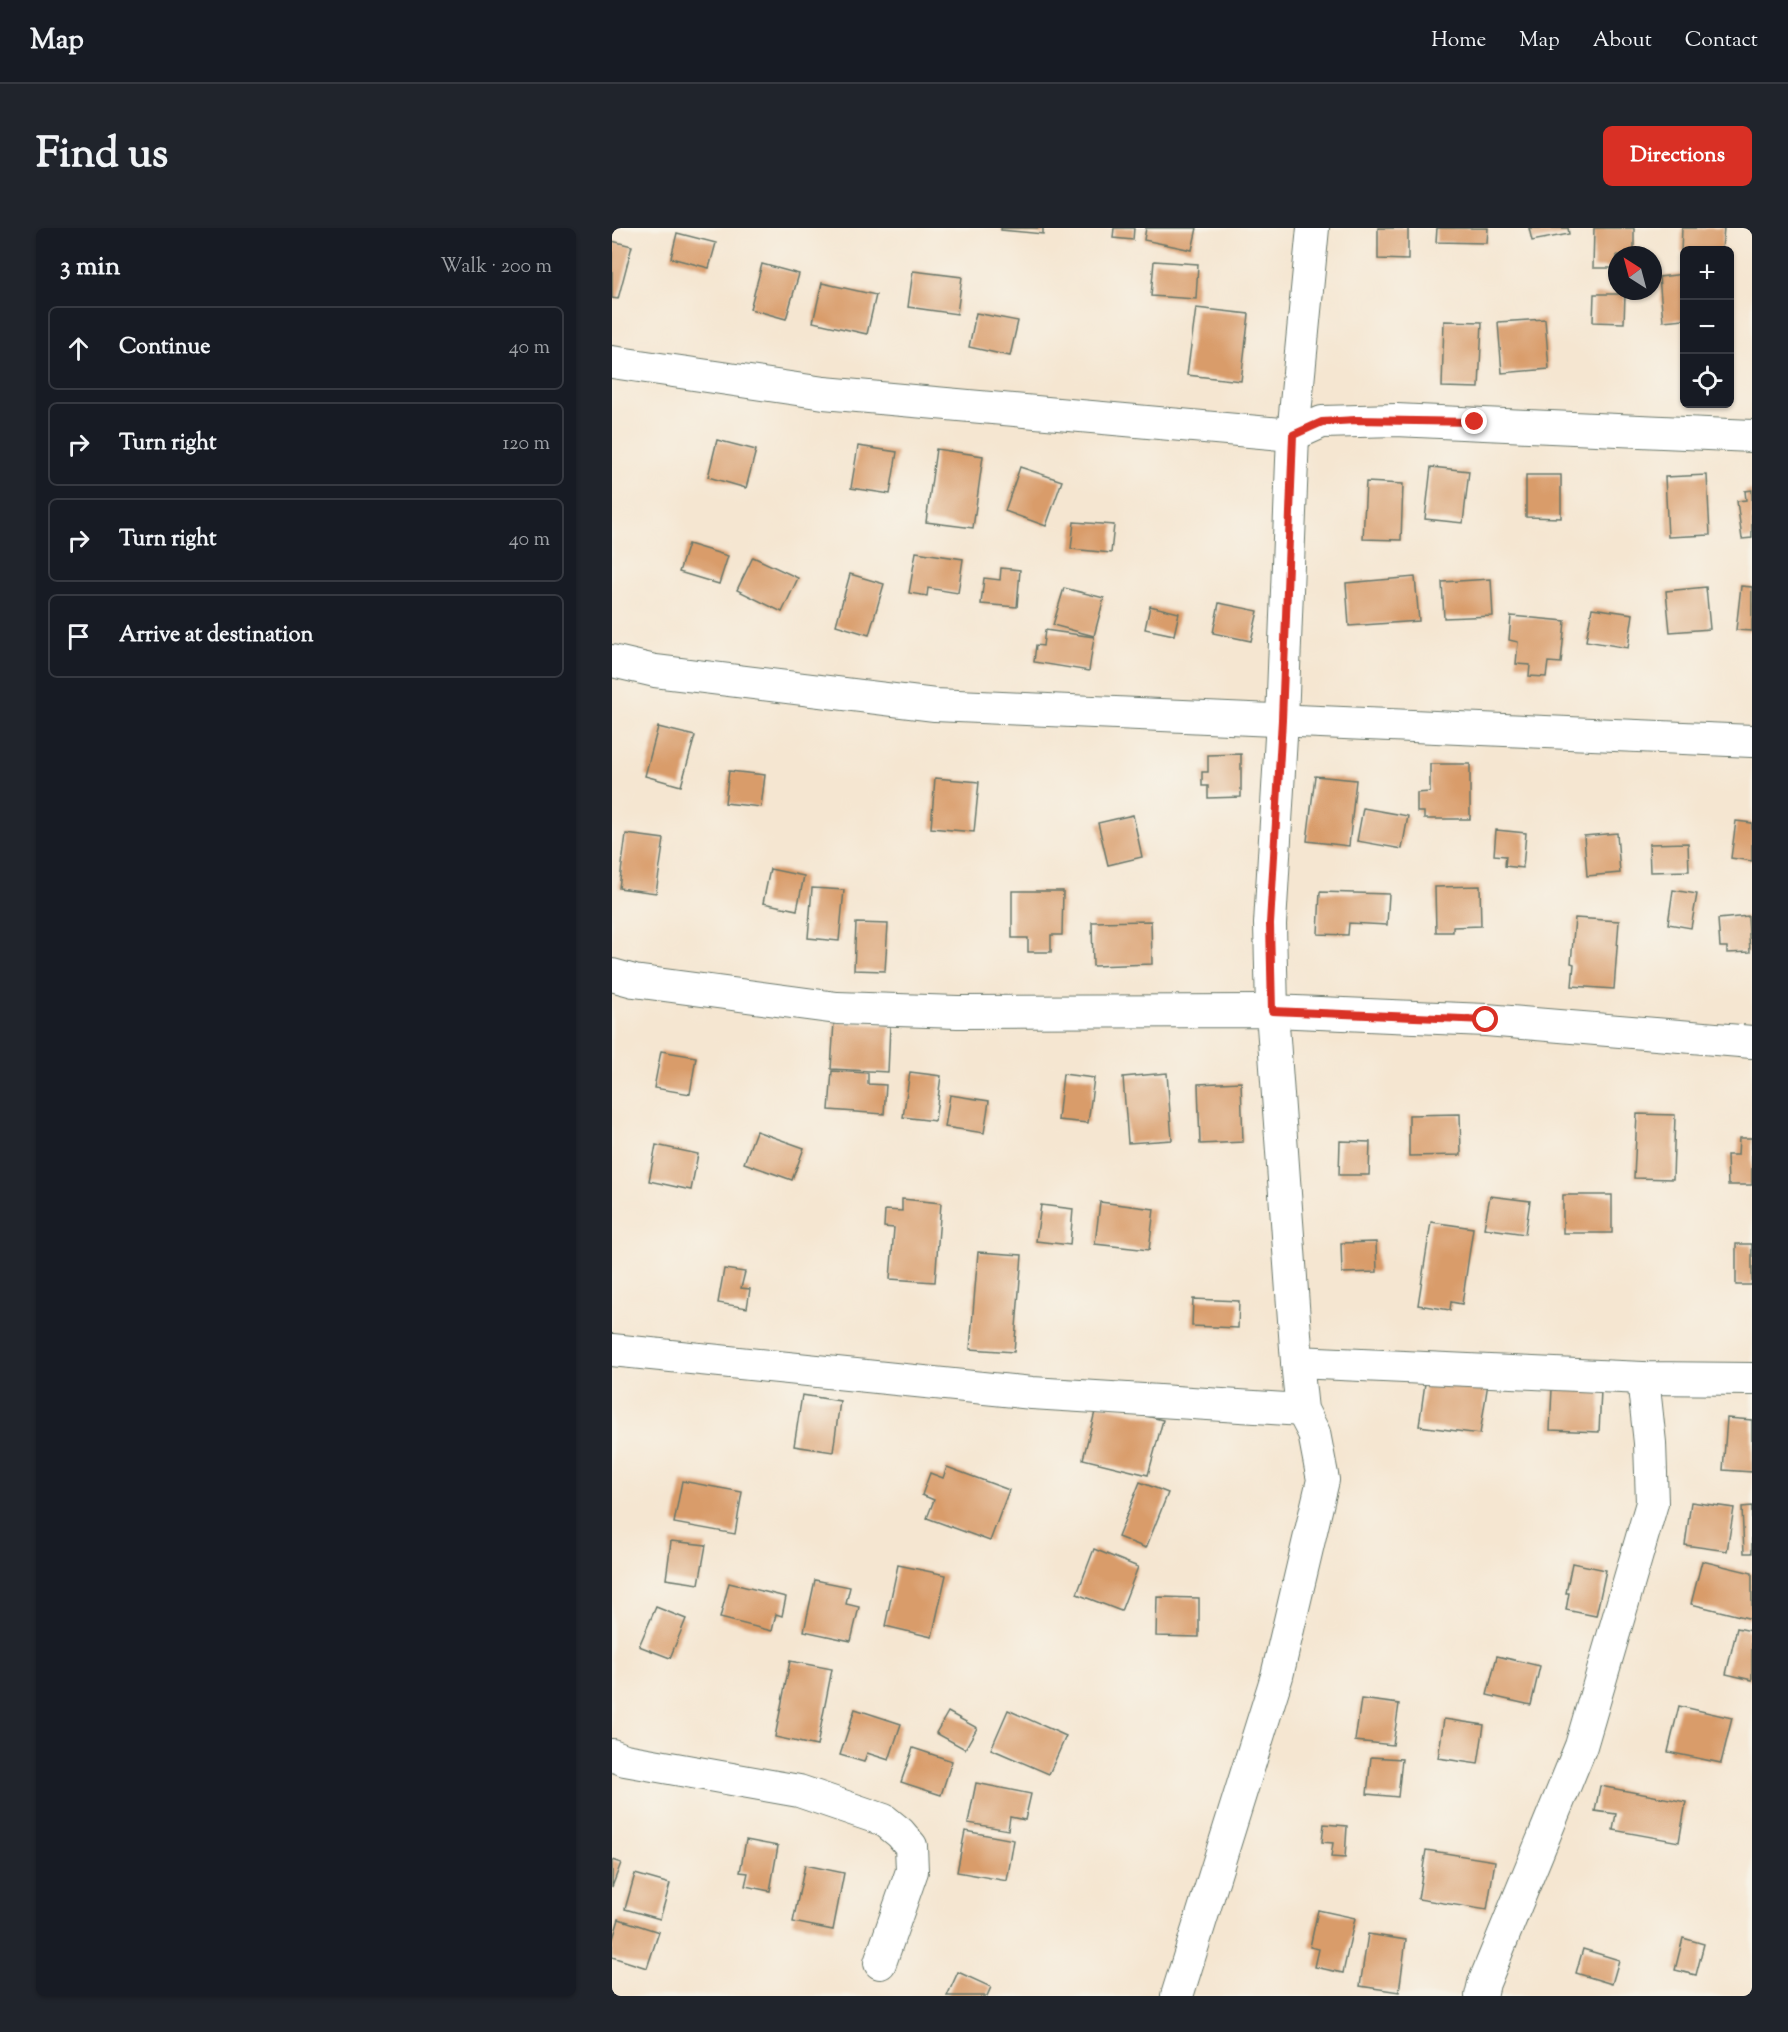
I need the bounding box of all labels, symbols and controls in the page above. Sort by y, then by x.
text: Map [30,21,84,61]
text: Home [1431,26,1486,56]
text: Map [1519,26,1560,56]
text: About [1593,26,1652,56]
text: Contact [1685,26,1758,56]
text: Find us [36,126,168,186]
button: Directions [1603,126,1752,186]
north arrow [1608,246,1662,300]
map controls [1680,246,1734,408]
button: + [1680,246,1734,300]
text: 3 min [60,249,120,286]
text: Walk · 200 m [440,253,552,282]
button: − [1680,300,1734,354]
icon: ahead [62,332,95,365]
text: Continue [119,332,210,364]
text: 40 m [509,334,550,363]
button: locate [1680,354,1734,408]
route end [1461,408,1487,434]
icon: right [62,428,95,461]
text: Turn right [119,428,216,460]
text: 120 m [502,430,550,459]
icon: right [62,524,95,557]
text: Turn right [119,524,216,556]
text: 40 m [509,526,550,555]
icon: arrive [62,620,95,653]
text: Arrive at destination [119,620,314,652]
route start [1472,1006,1498,1032]

